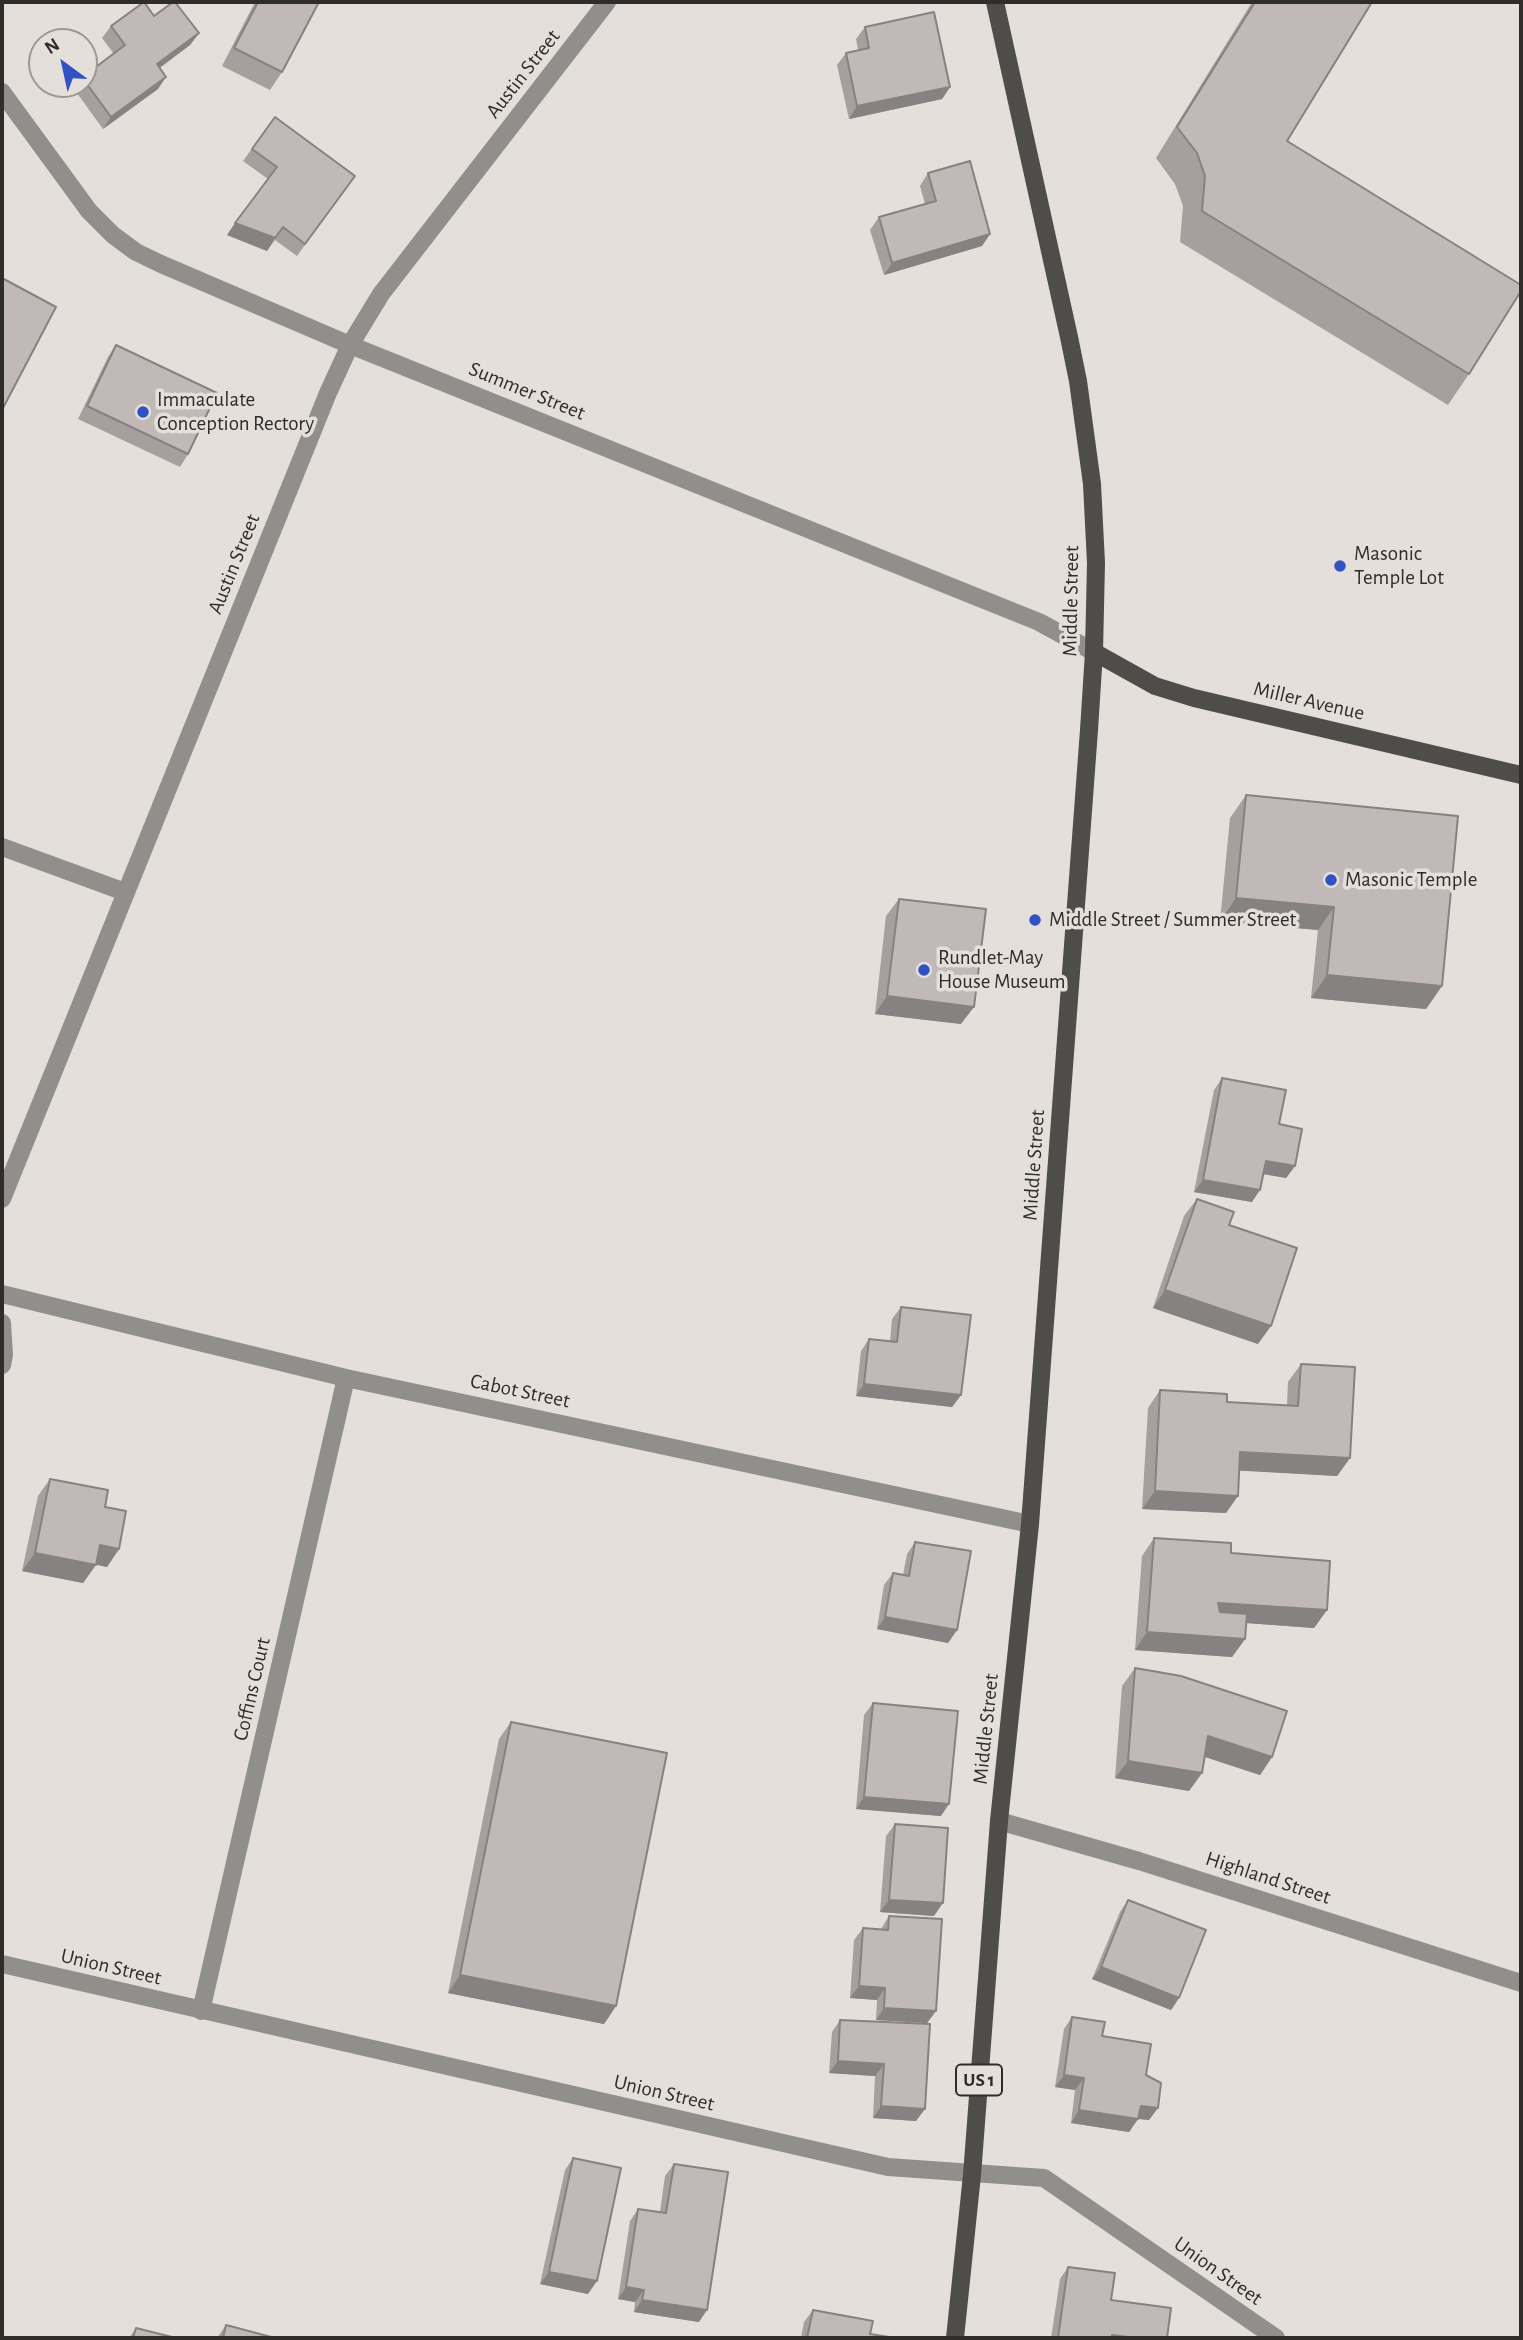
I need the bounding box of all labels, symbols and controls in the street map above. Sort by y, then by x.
street label: Austin Street [481,25,565,123]
north arrow [28,28,98,98]
text: N [42,35,63,58]
street label: Summer Street [465,356,589,426]
place label: Immaculate Conception Rectory [157,387,314,437]
marker: Immaculate Conception Rectory [135,404,151,420]
street label: Austin Street [203,510,265,618]
place label: Masonic Temple Lot [1354,541,1444,591]
street label: Middle Street [1057,545,1085,657]
marker: Masonic Temple Lot [1332,558,1348,574]
street label: Miller Avenue [1251,676,1367,726]
place label: Masonic Temple [1345,867,1477,893]
marker: Masonic Temple [1323,872,1339,888]
place label: Middle Street / Summer Street [1049,907,1296,933]
marker: Middle Street / Summer Street [1027,912,1043,928]
place label: Rundlet-May House Museum [938,945,1065,995]
marker: Rundlet-May House Museum [916,962,932,978]
street label: Middle Street [1018,1109,1050,1221]
street label: Cabot Street [468,1368,572,1414]
street label: Coffins Court [228,1635,276,1743]
street label: Middle Street [968,1672,1004,1786]
street label: Highland Street [1202,1846,1334,1910]
street label: Union Street [58,1943,164,1991]
road number: US 1 [956,2064,1002,2096]
street label: Union Street [611,2069,717,2117]
street label: Union Street [1169,2231,1267,2311]

